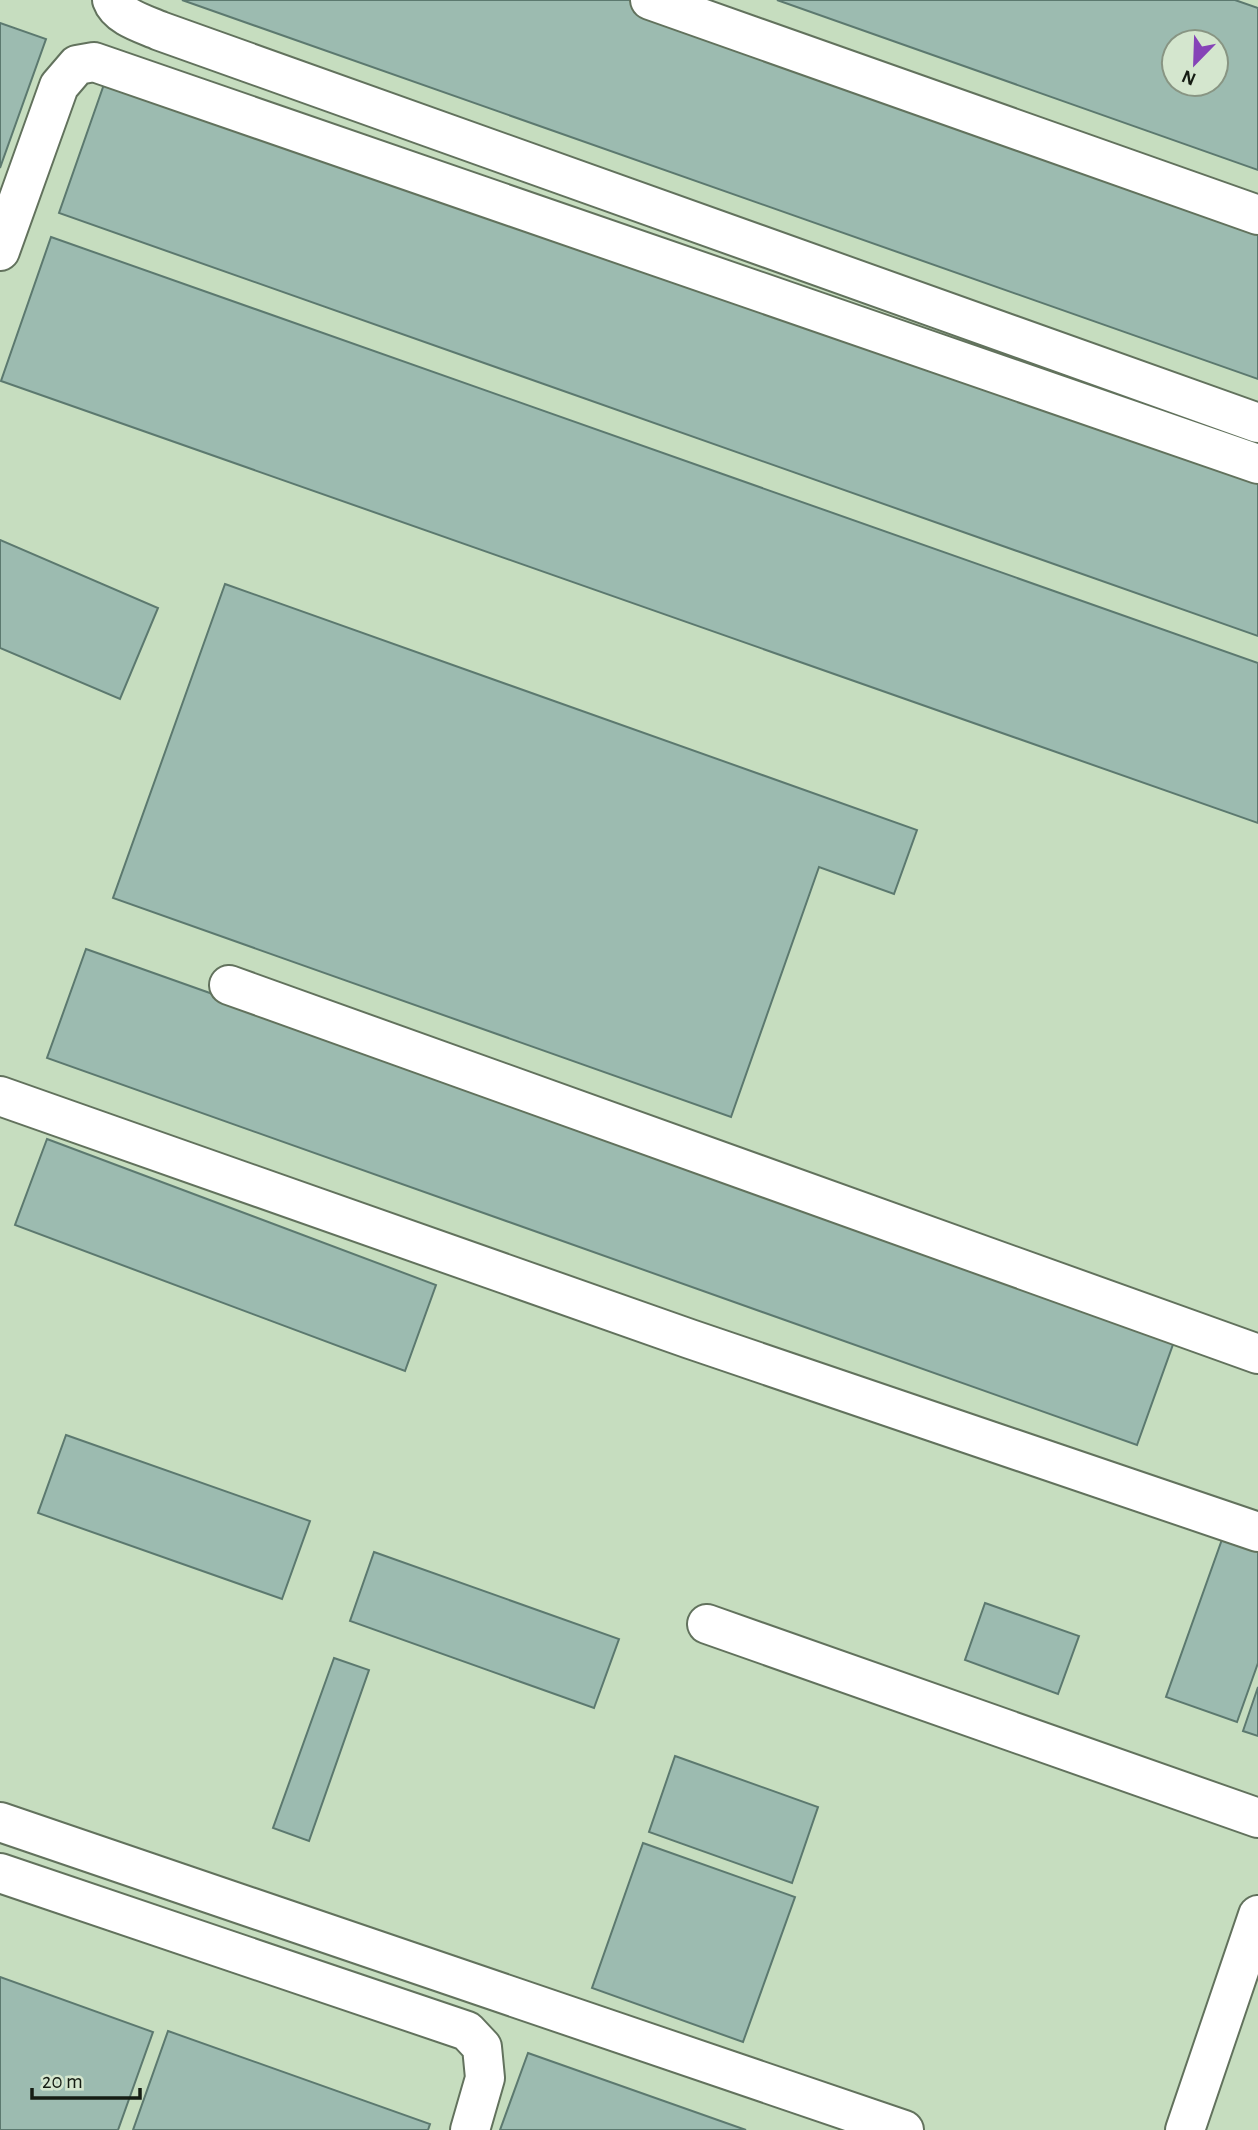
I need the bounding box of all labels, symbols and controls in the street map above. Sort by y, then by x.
north arrow [1160,28,1230,98]
text: N [1179,66,1199,89]
scale bar [32,2056,140,2100]
text: 20 m [42,2071,83,2092]

